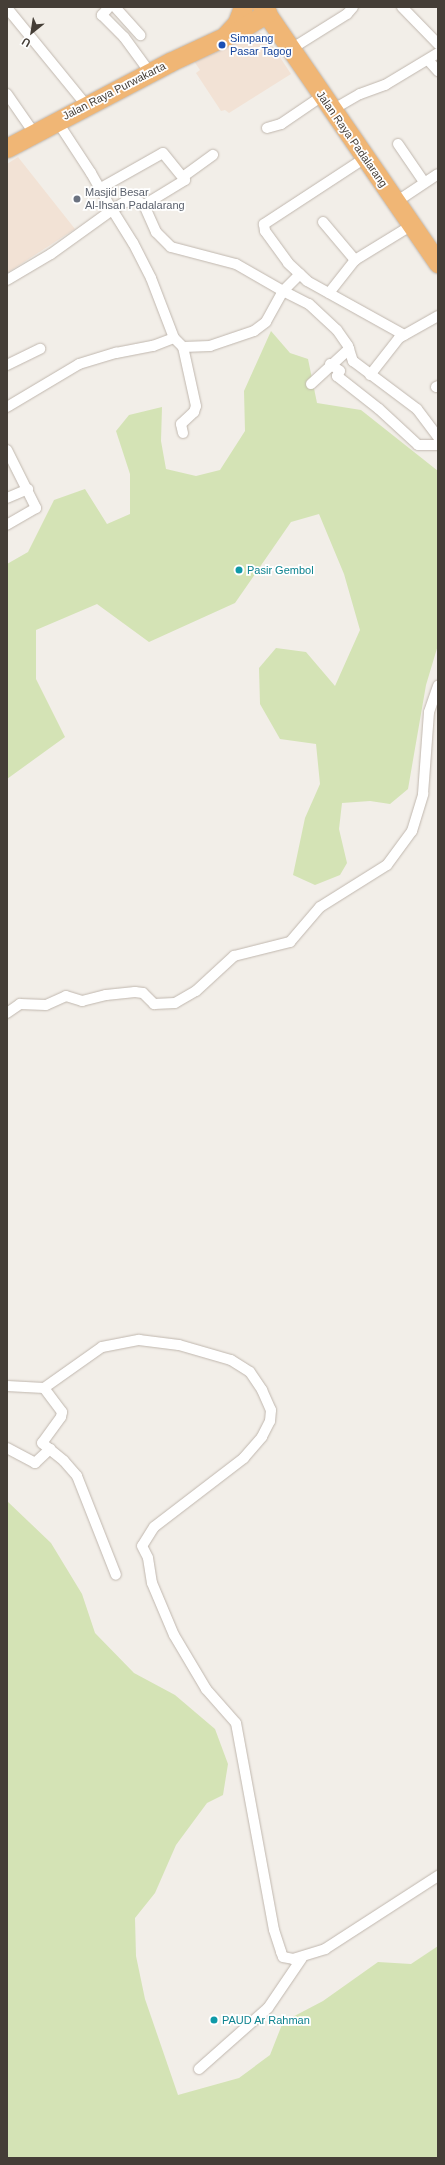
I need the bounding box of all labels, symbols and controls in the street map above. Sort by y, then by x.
north arrow [12,12,52,52]
place label: Simpang Pasar Tagog [230,32,292,58]
text: U [20,35,32,50]
marker: Simpang Pasar Tagog [217,40,227,50]
street label: Jalan Raya Purwakarta [60,59,168,123]
street label: Jalan Raya Padalarang [314,88,390,190]
place label: Masjid Besar Al-Ihsan Padalarang [85,186,185,212]
marker: Masjid Besar Al-Ihsan Padalarang [72,194,82,204]
place label: Pasir Gembol [247,563,314,577]
marker: Pasir Gembol [234,565,244,575]
place label: PAUD Ar Rahman [222,2013,310,2027]
marker: PAUD Ar Rahman [209,2015,219,2025]

